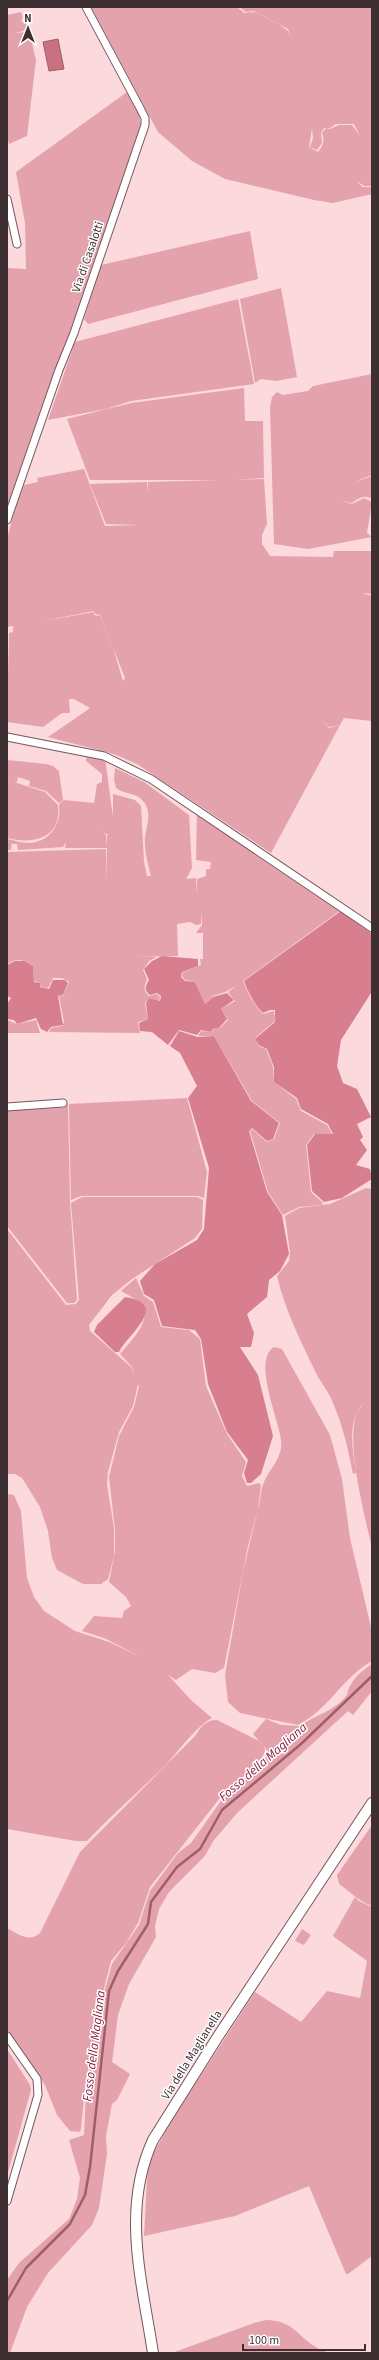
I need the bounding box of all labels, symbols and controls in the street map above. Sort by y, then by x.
north arrow [8,8,48,48]
text: N [24,11,32,26]
street label: Via di Casalotti [68,219,108,295]
water label: Fosso della Magliana [215,1719,311,1805]
water label: Fosso della Magliana [78,1989,110,2103]
street label: Via della Maglianella [158,2007,226,2103]
scale bar [243,2326,365,2352]
text: 100 m [249,2332,279,2349]

